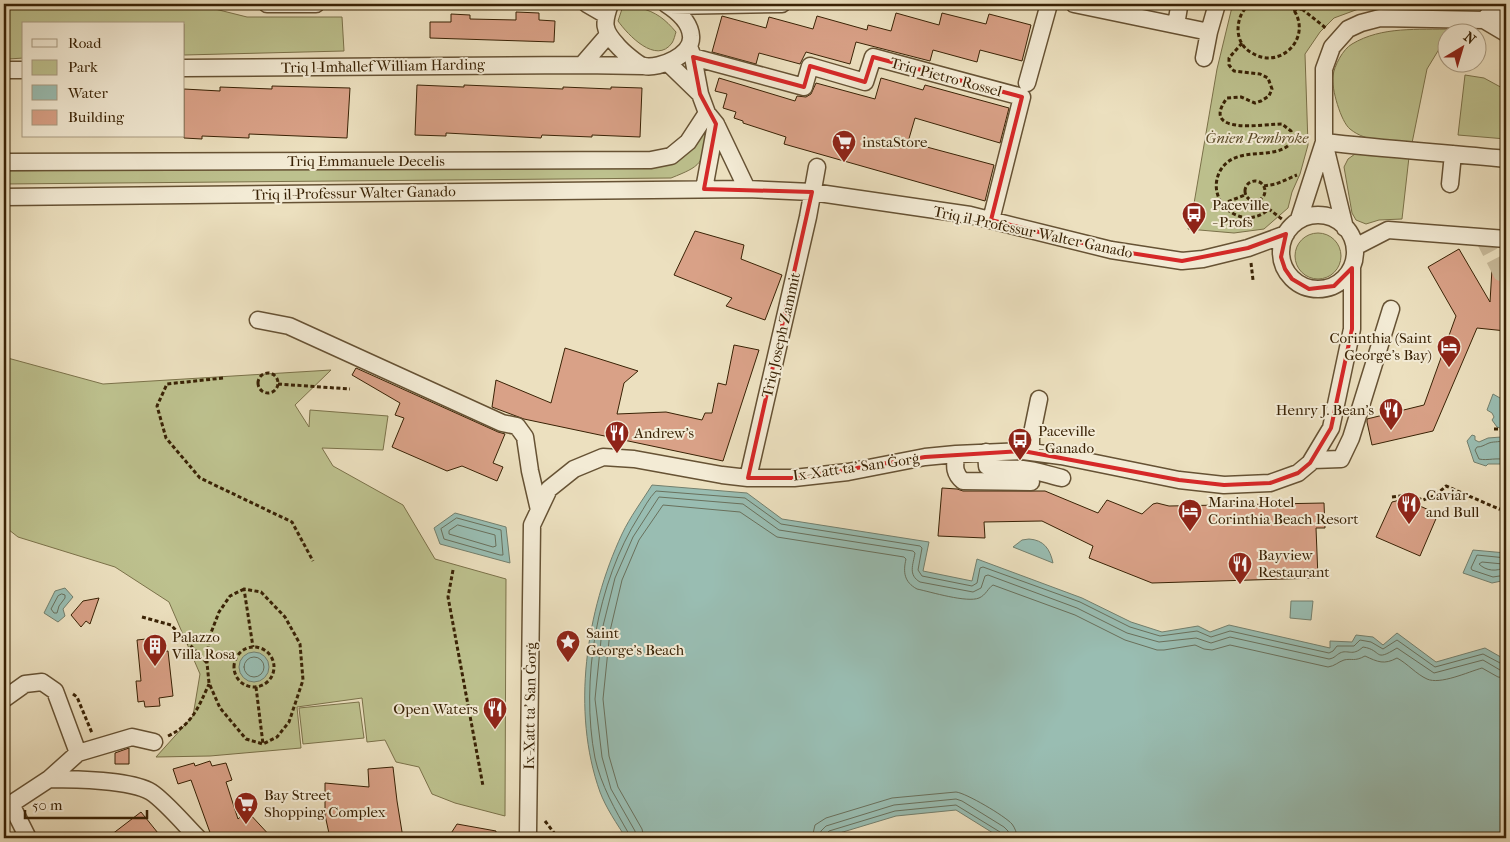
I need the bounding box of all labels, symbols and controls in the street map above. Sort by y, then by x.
legend [22,22,185,138]
north arrow [1438,22,1488,72]
text: N [1460,28,1479,48]
text: Road [68,34,102,52]
street label: Triq Pietro Rossel [888,53,1004,101]
street label: Triq l-Imħallef William Harding [281,55,486,77]
text: Park [68,58,98,76]
text: Water [67,84,108,102]
text: Building [68,108,125,126]
supermarket icon: instaStore [831,129,857,163]
park label: Ġnien Pembroke [1206,129,1309,147]
place label: instaStore [862,133,928,151]
street label: Triq Emmanuele Decelis [287,152,445,170]
street label: Triq il-Professur Walter Ganado [252,182,456,204]
place label: Paceville - Profs [1212,196,1270,231]
bus stop icon: Paceville - Profs [1181,201,1207,235]
street label: Triq il-Professur Walter Ganado [932,202,1135,262]
street label: Triq Joseph Zammit [758,270,804,399]
place label: Corinthia (Saint George's Bay) [1329,329,1433,364]
hotel icon: Corinthia (Saint George's Bay) [1436,334,1462,368]
restaurant icon: Henry J. Bean's [1378,397,1404,431]
place label: Henry J. Bean's [1276,401,1374,419]
restaurant icon: Andrew's [604,420,630,454]
place label: Paceville - Ganado [1038,422,1096,457]
place label: Andrew's [633,424,695,442]
bus stop icon: Paceville - Ganado [1007,427,1033,461]
street label: Ix-Xatt ta' San Ġorġ [792,449,921,485]
place label: Caviar and Bull [1426,486,1480,521]
restaurant icon: Caviar and Bull [1396,491,1422,525]
place label: Marina Hotel Corinthia Beach Resort [1208,493,1359,528]
hotel icon: Marina Hotel Corinthia Beach Resort [1177,498,1203,532]
place label: Bayview Restaurant [1258,546,1330,581]
restaurant icon: Bayview Restaurant [1227,551,1253,585]
place label: Saint George's Beach [586,624,685,659]
place label: Palazzo Villa Rosa [171,628,236,663]
place icon: Saint George's Beach [555,629,581,663]
building icon: Palazzo Villa Rosa [142,633,168,667]
street label: Ix-Xatt ta' San Ġorġ [520,642,540,770]
restaurant icon: Open Waters [482,696,508,730]
place label: Open Waters [393,700,478,718]
place label: Bay Street Shopping Complex [264,786,386,821]
scale bar [25,787,148,819]
supermarket icon: Bay Street Shopping Complex [233,791,259,825]
text: 50 m [32,796,63,814]

